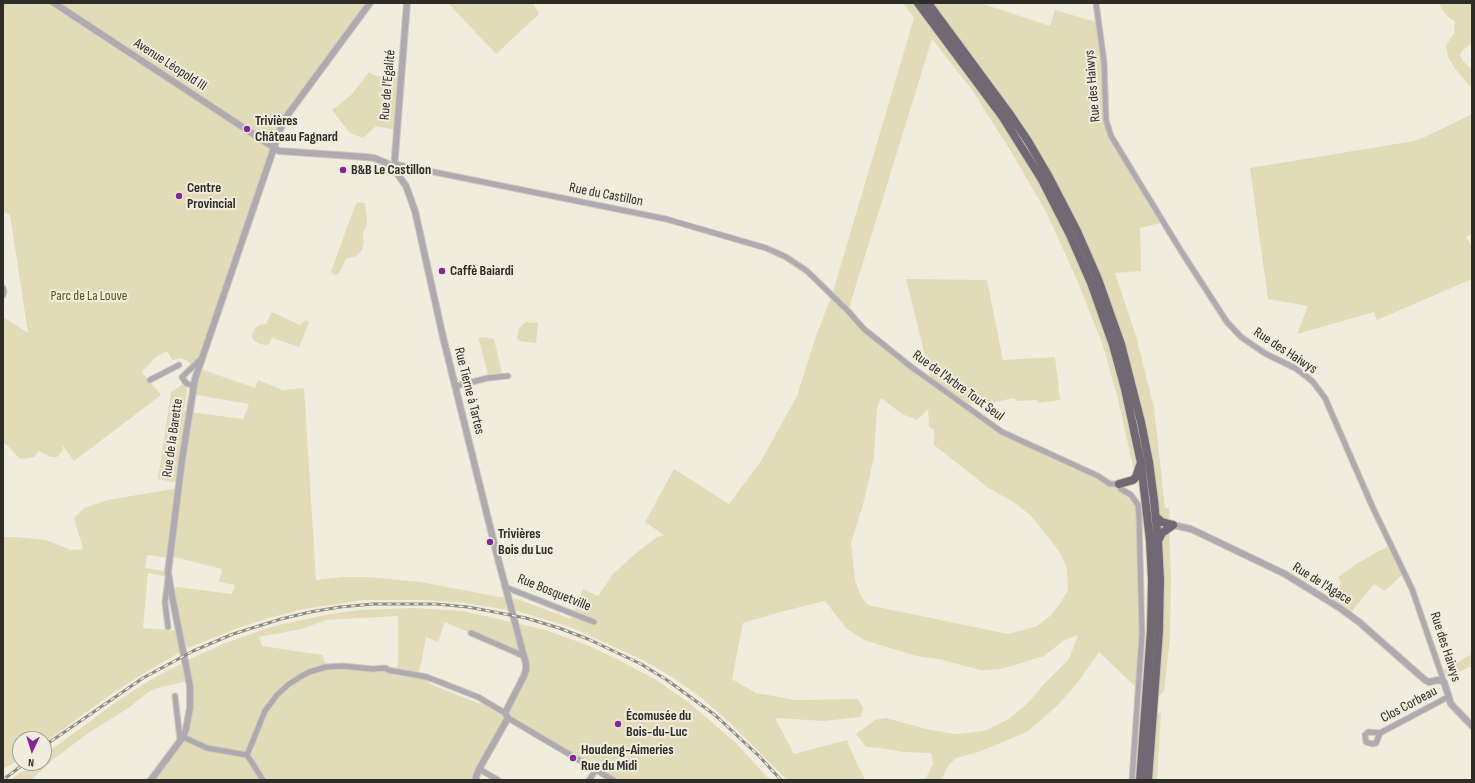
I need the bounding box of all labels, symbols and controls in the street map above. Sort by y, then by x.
street label: Avenue Léopold III [130,35,210,95]
street label: Rue de l'Egalité [377,49,399,121]
street label: Rue des Haiwys [1081,49,1105,123]
place label: Trivières Château Fagnard [255,113,338,146]
marker: Trivières Château Fagnard [242,124,252,134]
place label: B&B Le Castillon [351,162,431,178]
marker: B&B Le Castillon [338,165,348,175]
place label: Centre Provincial [187,180,236,212]
street label: Rue du Castillon [568,180,644,210]
marker: Centre Provincial [174,191,184,201]
place label: Caffè Baiardi [450,263,514,279]
marker: Caffè Baiardi [437,266,447,276]
park label: Parc de La Louve [51,288,127,304]
street label: Rue des Haiwys [1250,324,1320,378]
street label: Rue Tierne à Tartes [450,346,488,436]
street label: Rue de l'Arbre Tout Seul [909,347,1007,425]
street label: Rue de la Barette [159,398,187,478]
place label: Trivières Bois du Luc [498,526,553,558]
marker: Trivières Bois du Luc [485,537,495,547]
street label: Rue de l'Agace [1289,559,1355,609]
street label: Rue Bosquetville [515,571,593,615]
street label: Rue des Haiwys [1426,610,1464,684]
street label: Clos Corbeau [1378,683,1440,727]
place label: Écomusée du Bois-du-Luc [626,708,691,740]
marker: Écomusée du Bois-du-Luc [613,719,623,729]
north arrow [12,731,52,771]
place label: Houdeng-Aimeries Rue du Midi [581,742,674,774]
marker: Houdeng-Aimeries Rue du Midi [568,753,578,763]
text: N [28,756,35,769]

